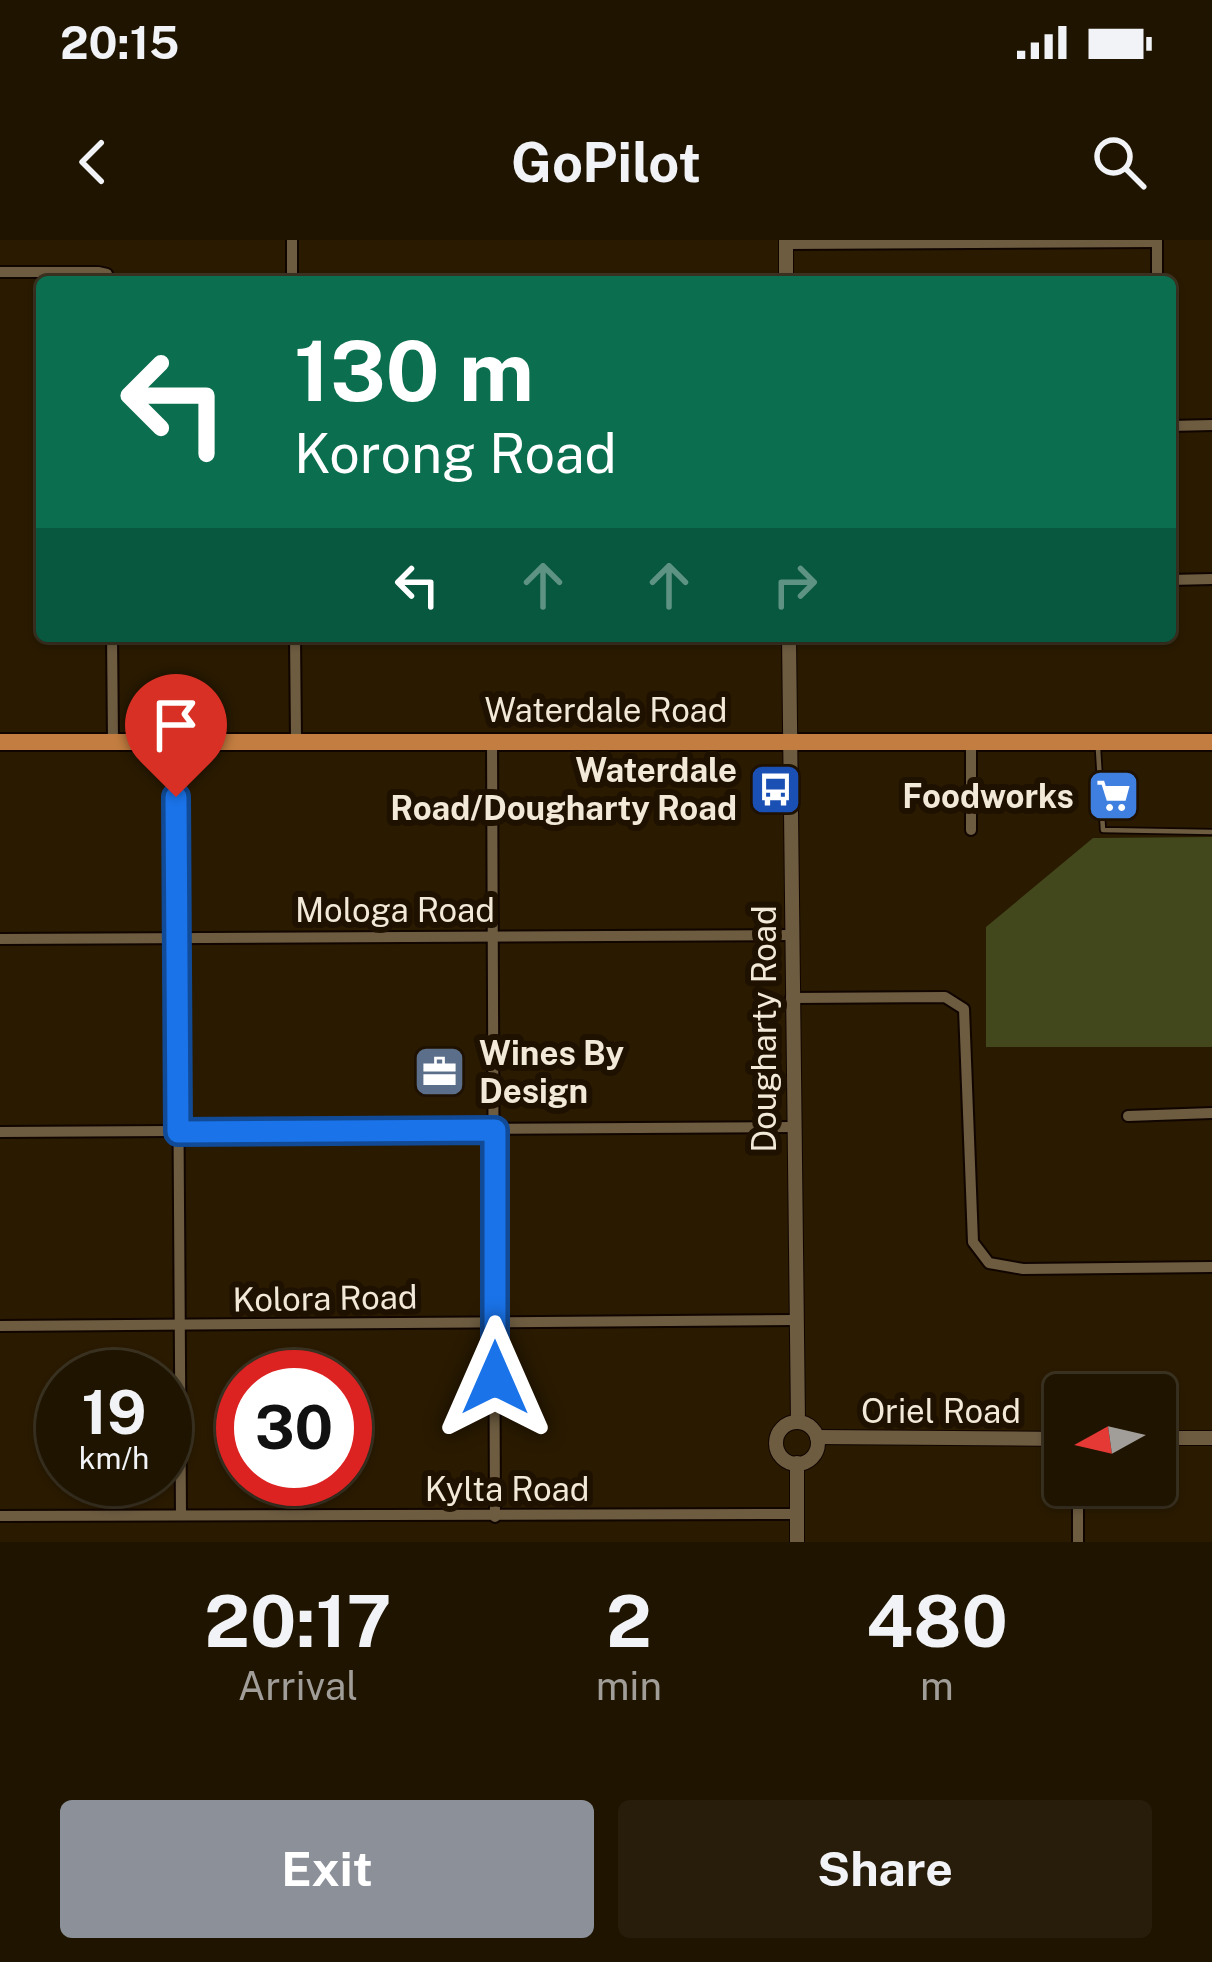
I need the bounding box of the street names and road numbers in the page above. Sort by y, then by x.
street label: Waterdale Road [484,691,728,729]
street label: Mologa Road [295,891,495,929]
street label: Dougharty Road [745,905,783,1153]
street label: Kolora Road [232,1277,418,1319]
street label: Oriel Road [861,1392,1021,1430]
street label: Kylta Road [425,1470,589,1508]

